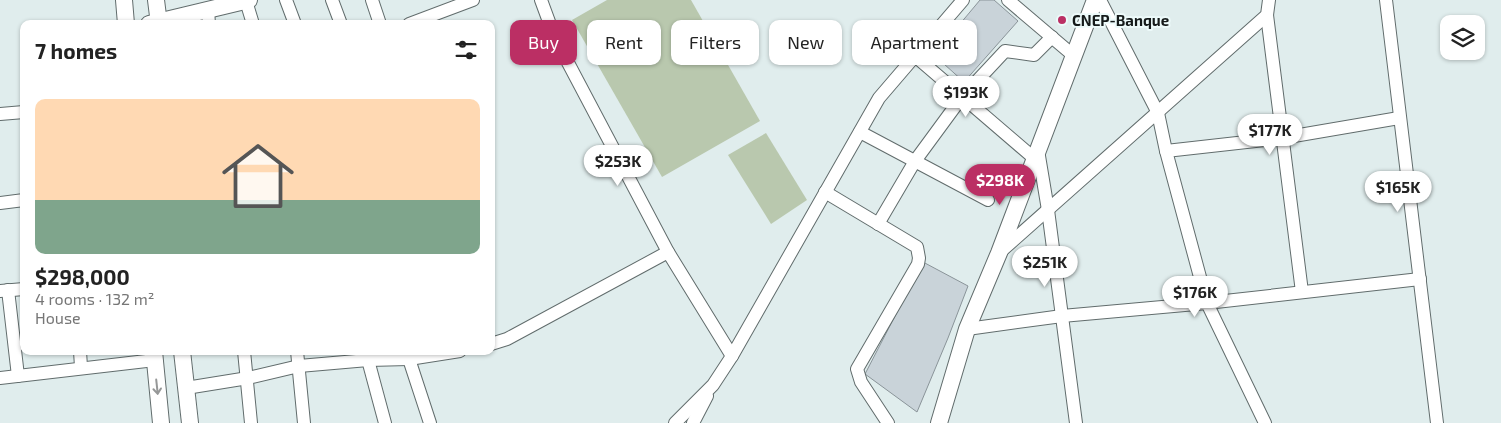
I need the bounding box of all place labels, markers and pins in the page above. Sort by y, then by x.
place label: CNEP-Banque [1072,11,1169,29]
marker: CNEP-Banque [1056,14,1068,26]
pin: $193K [931,76,1001,118]
pin: $177K [1235,114,1305,156]
pin: $253K [583,144,653,187]
pin: $298K [965,164,1035,206]
pin: $165K [1363,170,1433,213]
pin: $251K [1010,246,1080,288]
pin: $176K [1160,276,1230,318]

